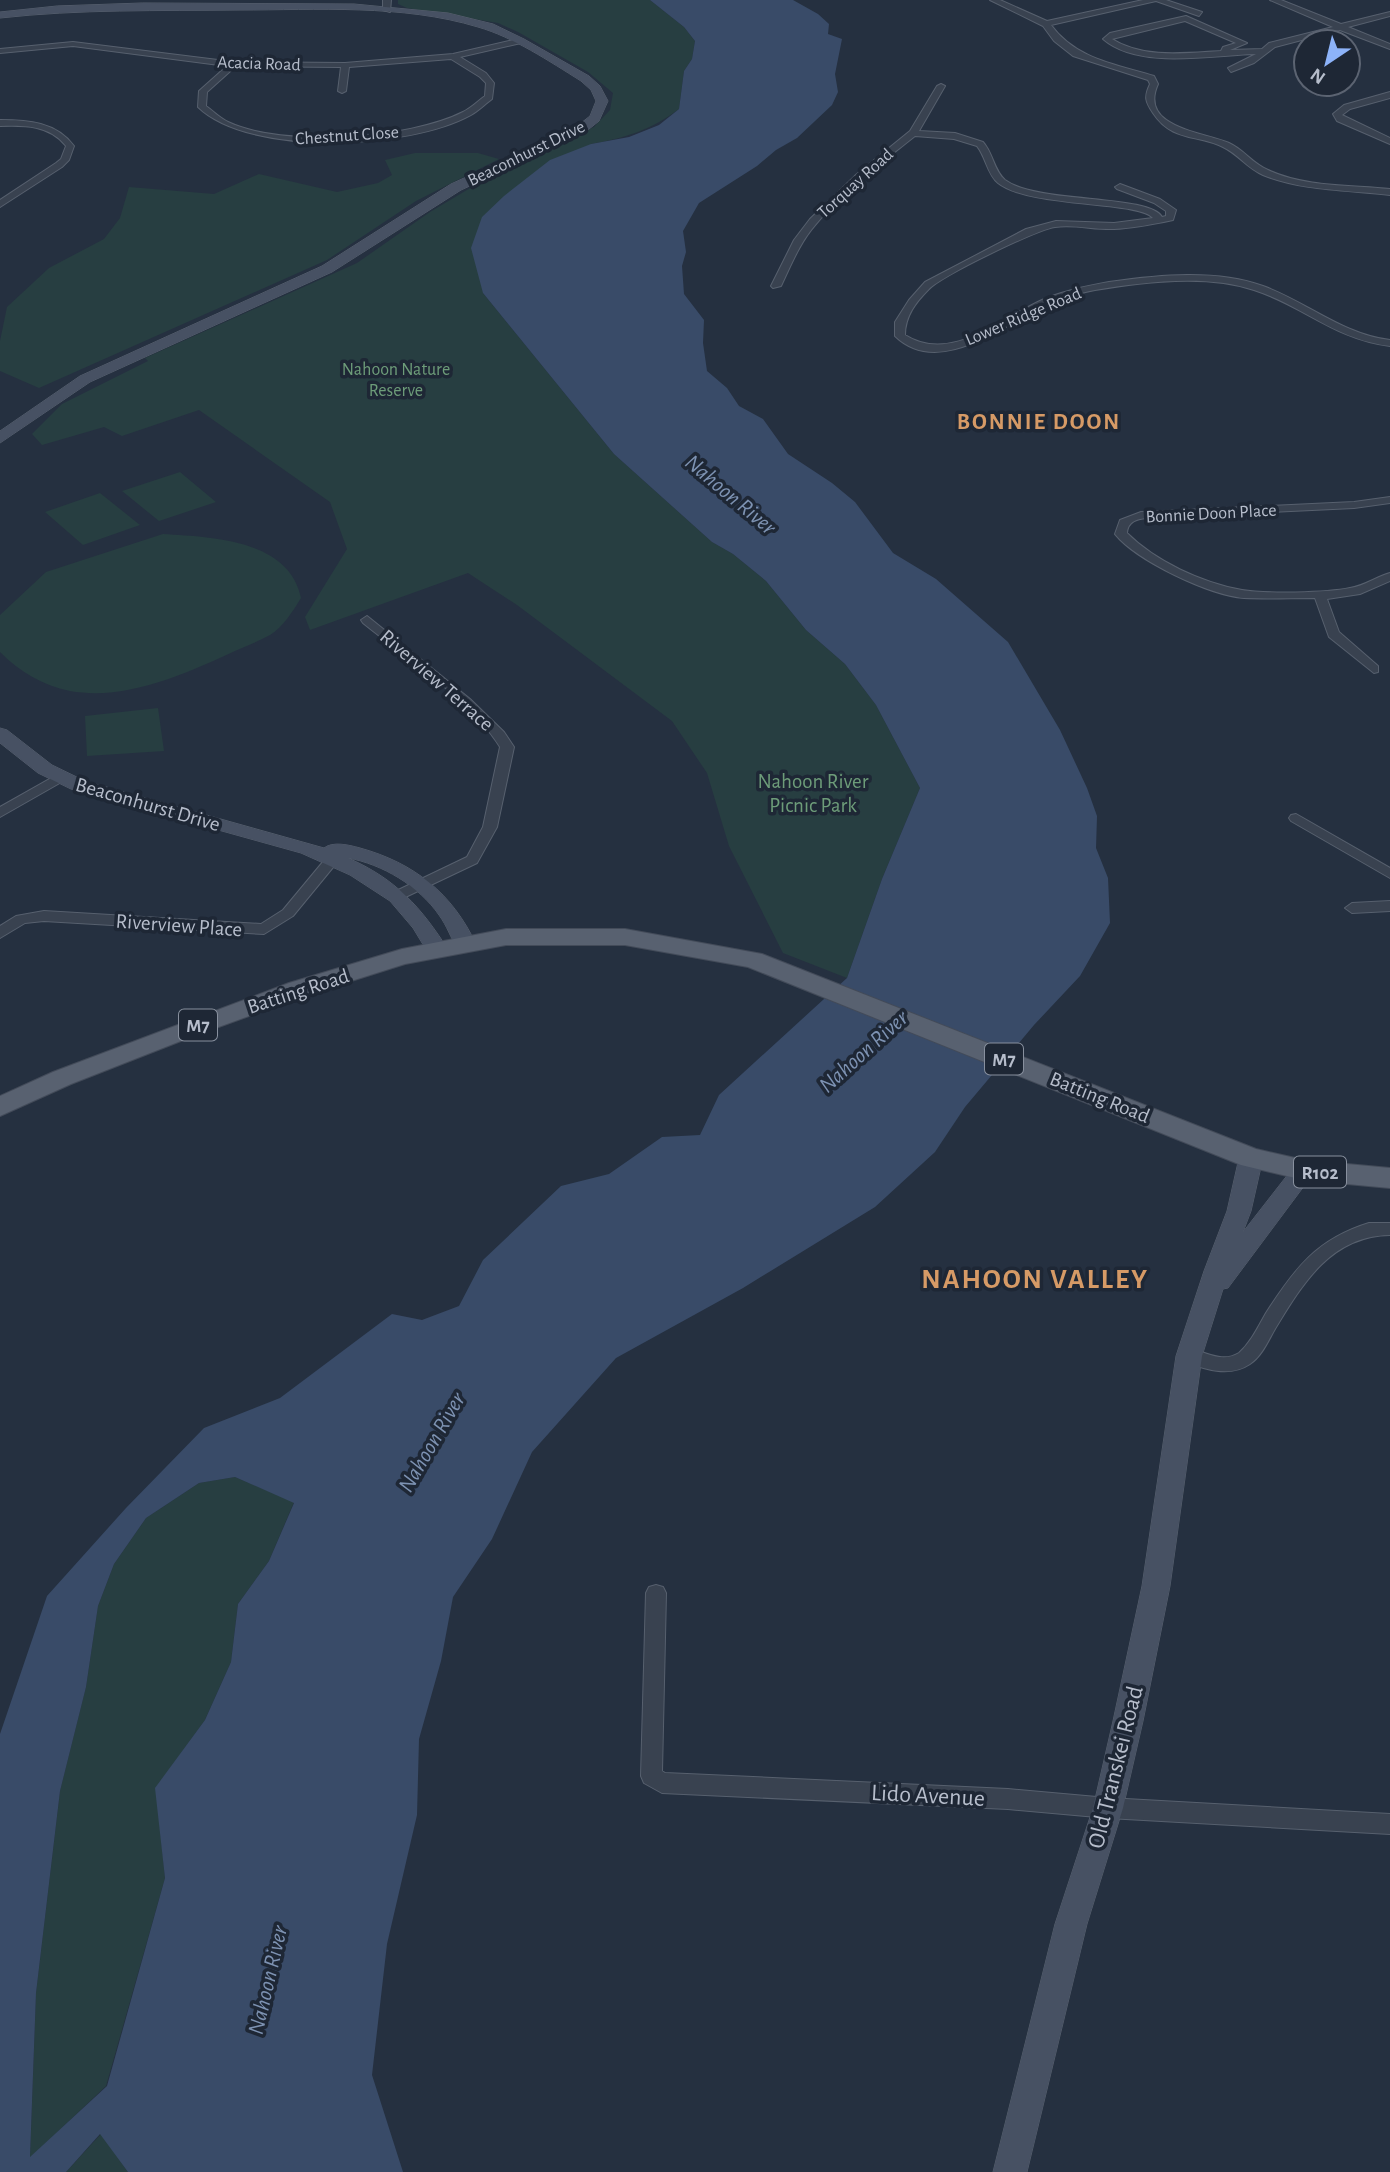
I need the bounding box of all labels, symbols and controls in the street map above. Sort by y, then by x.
north arrow [1292,28,1362,98]
street label: Acacia Road [217,54,301,74]
text: N [1307,64,1329,87]
street label: Beaconhurst Drive [465,118,588,190]
street label: Chestnut Close [294,123,400,149]
street label: Torquay Road [814,145,897,222]
street label: Lower Ridge Road [963,284,1084,349]
park label: Nahoon Nature Reserve [342,361,450,400]
district label: BONNIE DOON [957,411,1121,434]
water label: Nahoon River [680,451,780,540]
street label: Bonnie Doon Place [1145,502,1277,526]
street label: Riverview Terrace [376,626,497,735]
park label: Nahoon River Picnic Park [757,771,869,816]
street label: Beaconhurst Drive [73,774,223,835]
street label: Riverview Place [115,911,243,940]
street label: Batting Road [245,965,352,1018]
water label: Nahoon River [815,1006,913,1098]
road number: M7 [179,1009,217,1040]
road number: M7 [985,1044,1023,1074]
street label: Batting Road [1047,1068,1153,1127]
road number: R102 [1294,1156,1346,1188]
district label: NAHOON VALLEY [921,1266,1149,1294]
water label: Nahoon River [395,1389,470,1497]
street label: Old Transkei Road [1084,1684,1148,1851]
street label: Lido Avenue [870,1781,985,1811]
water label: Nahoon River [245,1923,292,2037]

